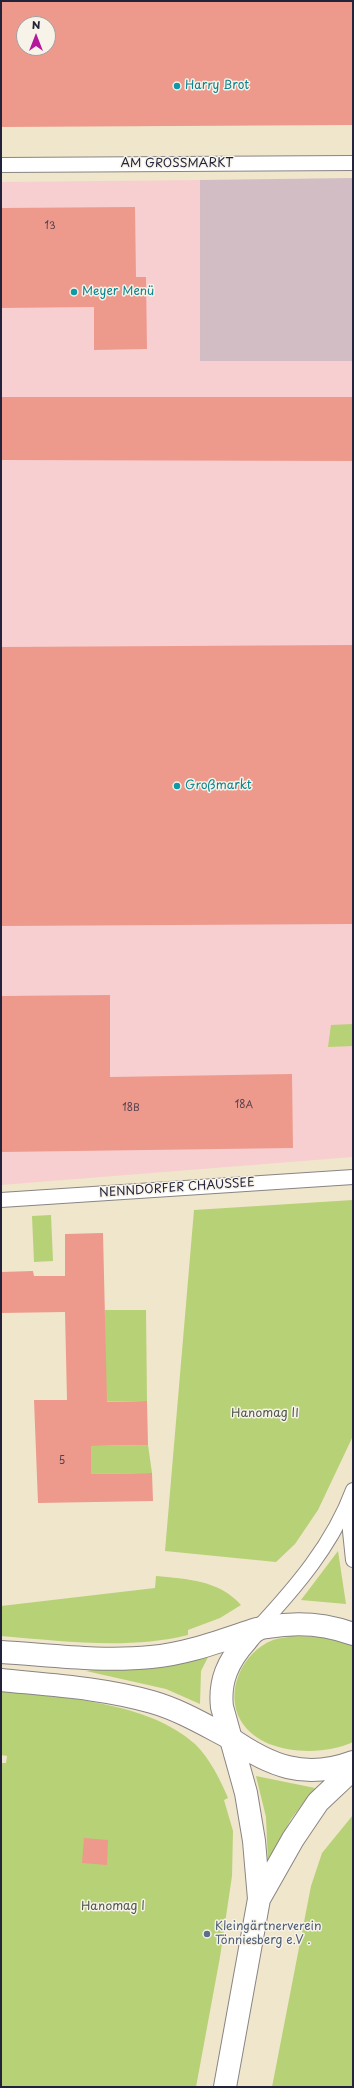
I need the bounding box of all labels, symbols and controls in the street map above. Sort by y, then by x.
north arrow [16,16,56,56]
text: N [32,16,40,33]
place label: Harry Brot [185,79,249,93]
marker: Harry Brot [172,81,182,91]
street label: AM GROSSMARKT [121,157,233,171]
house number: 13 [44,220,56,232]
place label: Meyer Menü [82,285,154,299]
marker: Meyer Menü [69,287,79,297]
place label: Großmarkt [185,779,252,793]
marker: Großmarkt [172,781,182,791]
house number: 18A [235,1099,253,1111]
house number: 18B [122,1102,140,1114]
street label: NENNDORFER CHAUSSEE [99,1175,255,1201]
park label: Hanomag II [231,1407,299,1421]
house number: 5 [59,1455,65,1467]
park label: Hanomag I [81,1900,145,1914]
place label: Kleingärtnerverein Tönniesberg e.V . [215,1920,321,1948]
marker: Kleingärtnerverein Tönniesberg e.V . [202,1929,212,1939]

